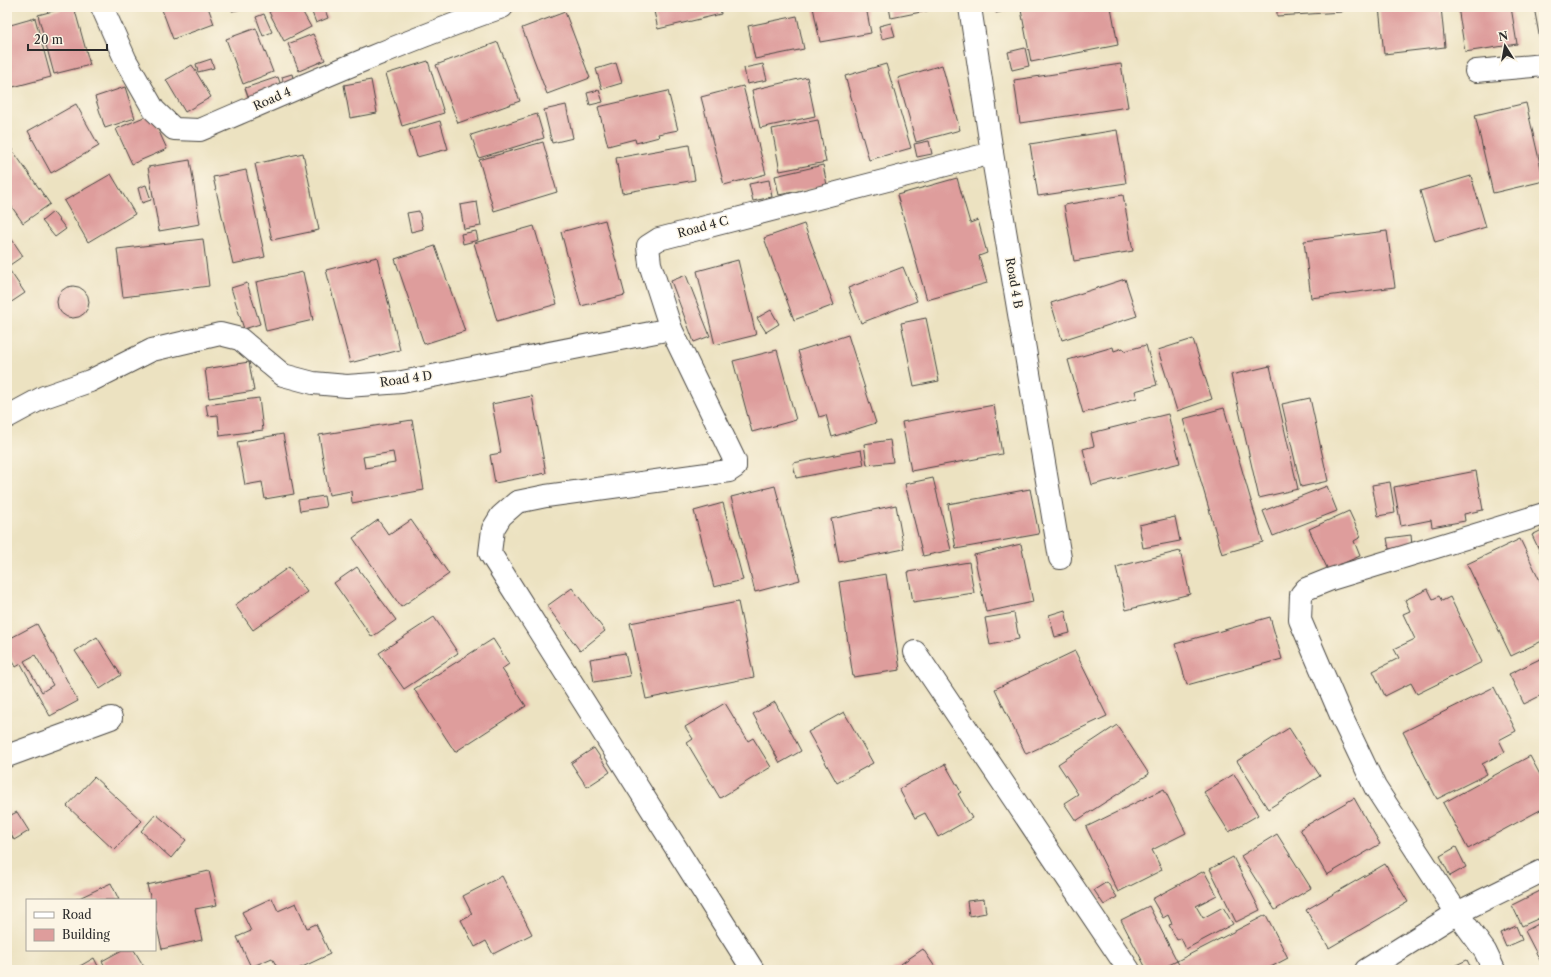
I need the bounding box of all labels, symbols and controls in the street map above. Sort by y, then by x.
scale bar [28,26,107,52]
north arrow [1485,26,1525,66]
text: N [1497,28,1510,44]
text: 20 m [34,32,63,47]
street label: Road 4 [251,84,293,113]
street label: Road 4 C [676,213,730,241]
street label: Road 4 B [1003,256,1026,310]
street label: Road 4 D [379,367,433,390]
legend [26,899,156,951]
text: Road [62,907,92,922]
text: Building [62,927,110,942]

